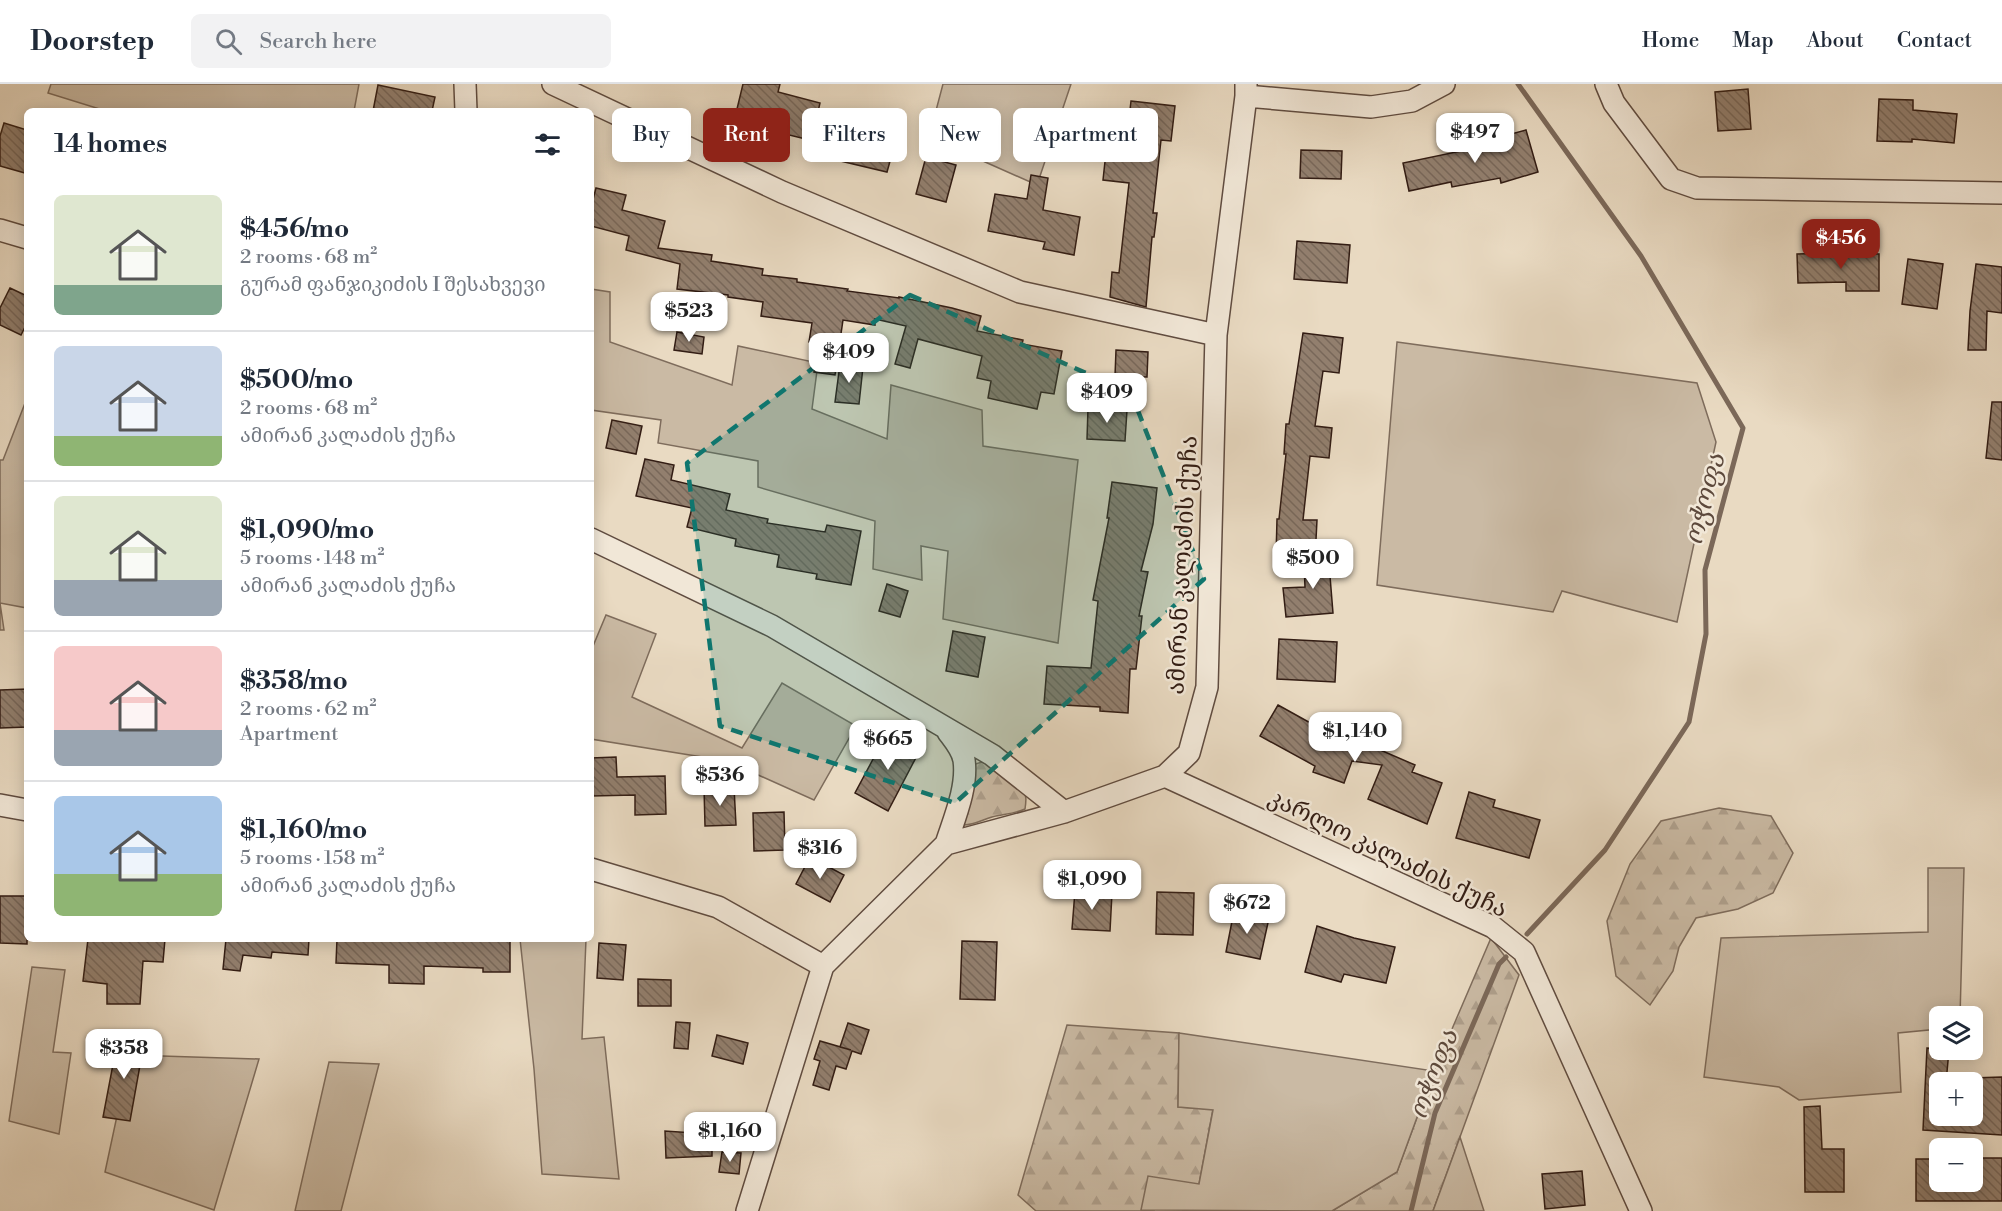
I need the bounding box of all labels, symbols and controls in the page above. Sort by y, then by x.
search box [191,14,611,68]
text: Doorstep [30,24,155,59]
icon: search [212,25,245,58]
text: Search here [260,28,377,55]
text: Home [1642,28,1699,54]
text: Map [1732,28,1774,54]
text: About [1807,28,1864,54]
text: Contact [1897,28,1972,54]
chip: Buy [612,108,691,162]
chip: Rent [703,108,790,162]
chip: Filters [802,108,907,162]
chip: New [919,108,1001,162]
chip: Apartment [1013,108,1158,162]
pin: $497 [1439,113,1511,164]
text: $497 [1450,120,1500,145]
text: 14 homes [54,128,167,160]
icon: filters [531,128,564,161]
text: $456/mo [240,213,349,245]
icon: home [102,219,174,291]
pin: $456 [1805,219,1877,270]
text: $456 [1816,226,1866,251]
text: 2 rooms · 68 m² [240,245,377,270]
text: გურამ ფანჯიკიძის I შესახვევი [240,273,546,298]
pin: $523 [653,292,725,343]
text: $523 [665,299,713,324]
pin: $409 [813,333,885,384]
text: $409 [823,340,875,365]
text: $500/mo [240,364,353,396]
icon: home [102,370,174,442]
pin: $409 [1071,373,1143,424]
text: $409 [1081,380,1133,405]
text: 2 rooms · 68 m² [240,396,377,421]
text: ამირან კალაძის ქუჩა [240,424,456,449]
street label: ამირან კალაძის ქუჩა [1161,435,1205,695]
water label: ოჭოფა [1677,449,1733,548]
text: $1,090/mo [240,514,374,546]
icon: home [102,520,174,592]
pin: $500 [1277,539,1349,590]
text: 5 rooms · 148 m² [240,546,384,571]
text: $500 [1286,546,1340,571]
text: ამირან კალაძის ქუჩა [240,574,456,599]
text: $358/mo [240,665,348,697]
icon: home [102,670,174,742]
text: 2 rooms · 62 m² [240,697,376,722]
pin: $1,140 [1306,712,1404,763]
text: $1,140 [1323,719,1387,744]
pin: $665 [852,720,924,771]
text: Apartment [240,722,338,747]
text: $665 [863,727,913,752]
pin: $536 [684,756,756,807]
text: $536 [696,763,744,788]
street label: კარლო კალაძის ქუჩა [1263,783,1512,925]
text: $1,160/mo [240,814,367,846]
icon: home [102,820,174,892]
pin: $316 [784,829,856,880]
text: $316 [798,836,842,861]
text: 5 rooms · 158 m² [240,846,384,871]
pin: $1,090 [1043,860,1141,911]
text: $1,090 [1057,867,1127,892]
text: ამირან კალაძის ქუჩა [240,874,456,899]
pin: $672 [1211,884,1283,935]
text: $672 [1223,891,1271,916]
map controls [1929,1006,1983,1192]
button: layers [1929,1006,1983,1060]
water label: ოჭოფა [1402,1024,1466,1124]
pin: $358 [88,1029,160,1080]
text: $358 [99,1036,149,1061]
button: + [1929,1072,1983,1126]
pin: $1,160 [681,1112,779,1163]
text: $1,160 [698,1119,762,1144]
button: − [1929,1138,1983,1192]

